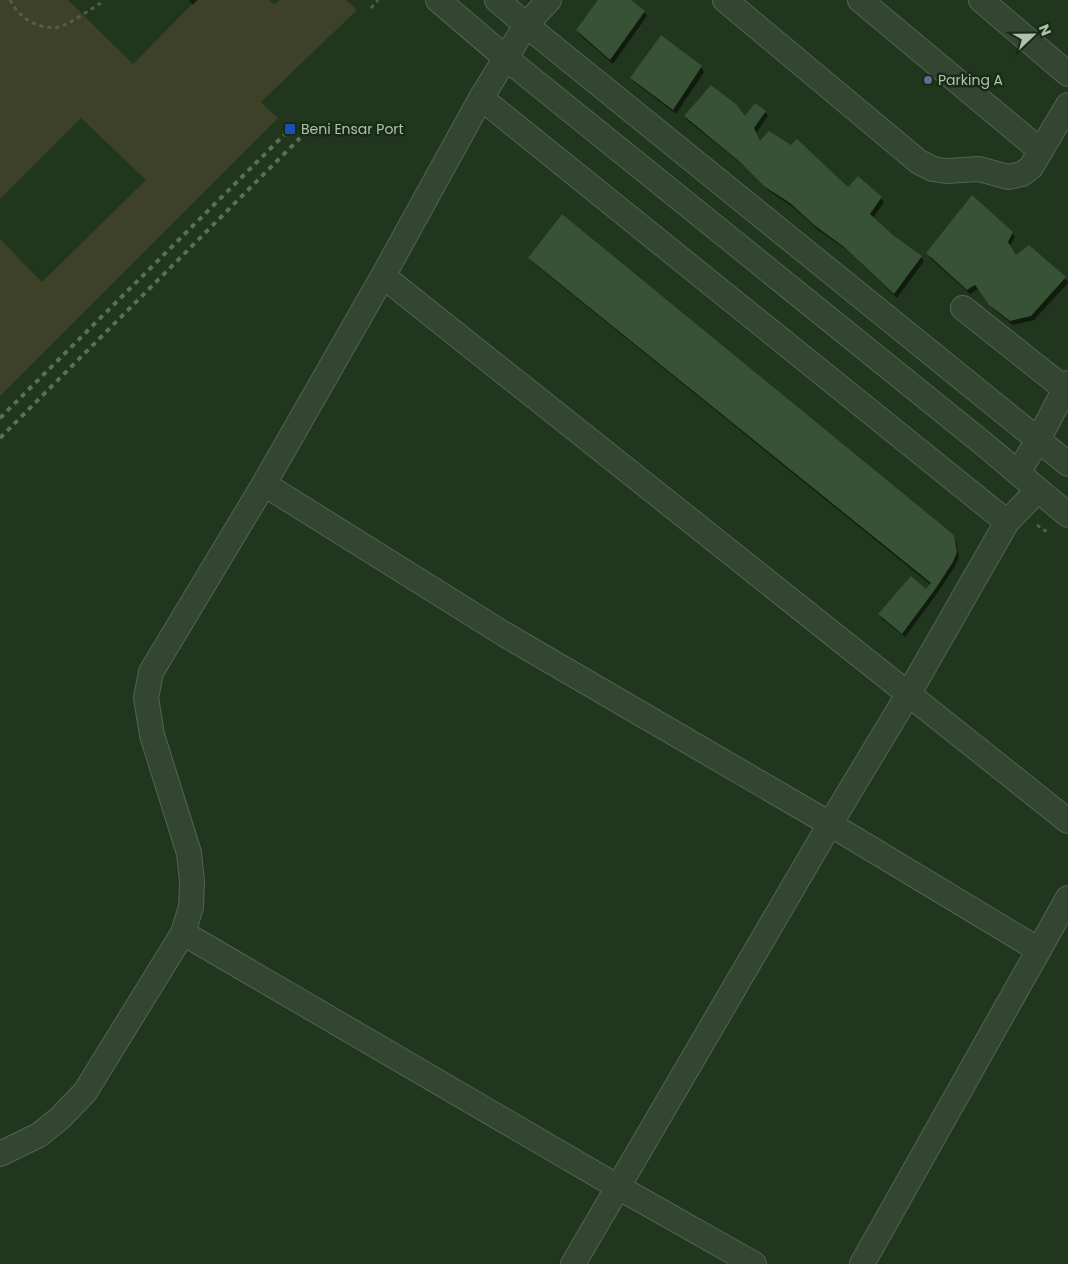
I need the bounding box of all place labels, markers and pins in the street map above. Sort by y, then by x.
place label: Parking A [938,70,1003,90]
marker: Parking A [922,74,934,86]
place label: Beni Ensar Port [301,119,404,139]
marker: Beni Ensar Port [283,122,297,136]

